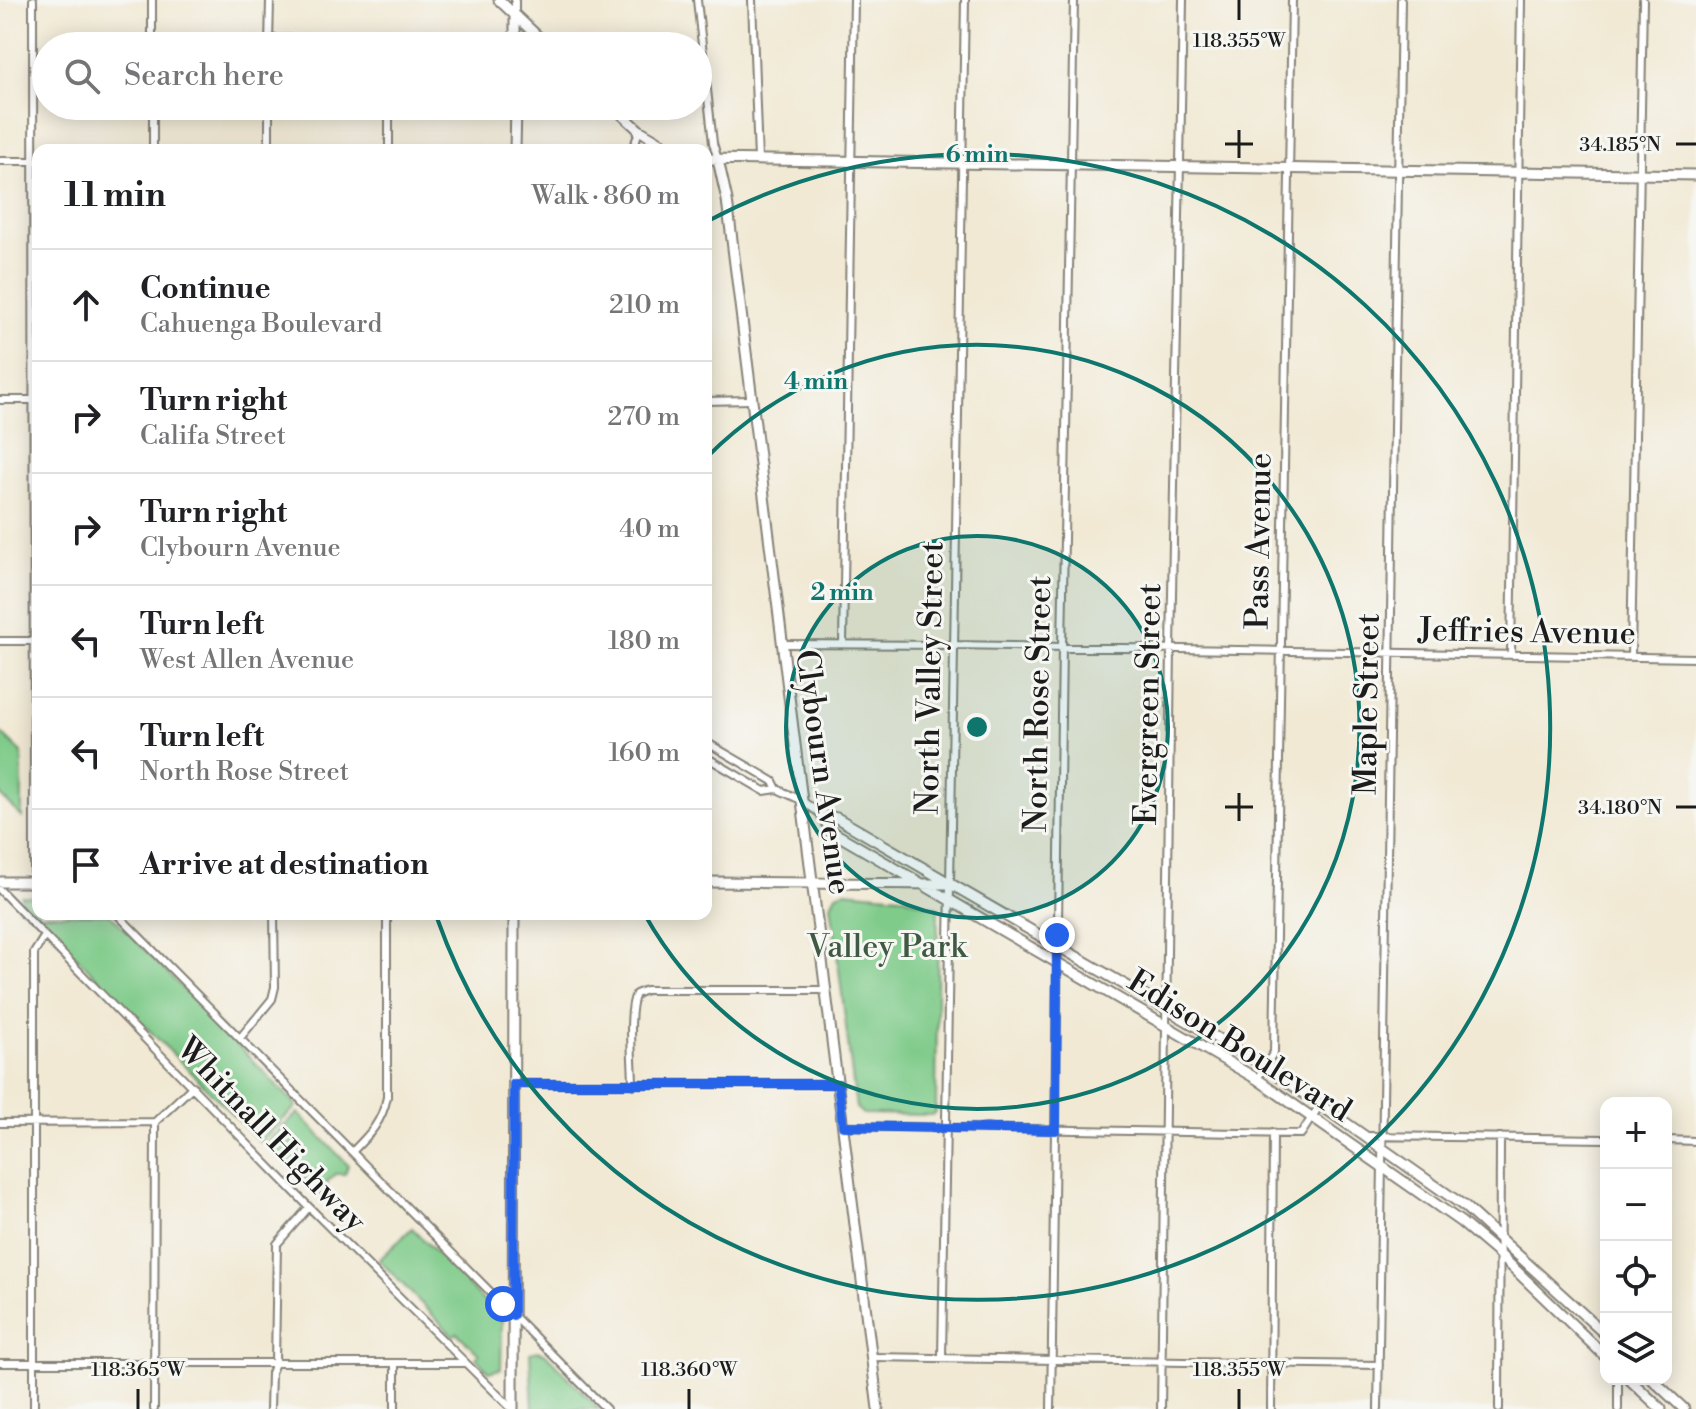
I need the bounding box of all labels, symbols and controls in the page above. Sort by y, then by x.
text: 118.355°W [1193,29,1286,54]
search box [32,32,712,120]
icon: search [60,54,104,98]
text: Search here [124,57,284,95]
text: 34.185°N [1579,133,1661,158]
text: 6 min [945,140,1009,170]
text: 11 min [64,175,166,217]
text: Walk · 860 m [532,180,680,212]
text: Continue [140,270,271,308]
icon: ahead [64,283,108,327]
text: 210 m [609,289,680,321]
text: Cahuenga Boulevard [140,308,382,340]
text: 4 min [784,367,848,397]
text: Turn right [140,382,287,420]
icon: right [64,395,108,439]
text: 270 m [607,401,680,433]
text: Califa Street [140,420,286,452]
street label: Pass Avenue [1237,452,1281,630]
text: Turn right [140,494,287,532]
icon: right [64,507,108,551]
text: 40 m [619,513,680,545]
text: Clybourn Avenue [140,532,341,564]
street label: North Valley Street [908,541,952,815]
street label: North Rose Street [1016,575,1060,833]
text: 2 min [810,578,874,608]
street label: Evergreen Street [1126,583,1170,825]
text: Turn left [140,606,264,644]
street label: Jeffries Avenue [1417,610,1636,654]
street label: Maple Street [1345,613,1389,795]
icon: left [64,619,108,663]
text: 180 m [608,625,680,657]
text: West Allen Avenue [140,644,354,676]
street label: Clybourn Avenue [786,647,860,897]
centre of rings [963,713,991,741]
text: Turn left [140,718,264,756]
icon: left [64,731,108,775]
text: 160 m [609,737,680,769]
text: North Rose Street [140,756,349,788]
text: 34.180°N [1578,796,1662,821]
icon: arrive [64,843,108,887]
text: Arrive at destination [140,846,429,884]
route end [1039,917,1075,953]
park label: Valley Park [806,927,969,967]
street label: Edison Boulevard [1120,961,1359,1131]
street label: Whitnall Highway [167,1028,375,1241]
map controls [1600,1097,1672,1385]
button: + [1600,1097,1672,1169]
button: − [1600,1169,1672,1241]
button: locate [1600,1241,1672,1313]
route start [485,1286,521,1322]
button: layers [1600,1313,1672,1385]
text: 118.365°W [91,1358,186,1383]
text: 118.360°W [641,1358,738,1383]
text: 118.355°W [1193,1358,1286,1383]

